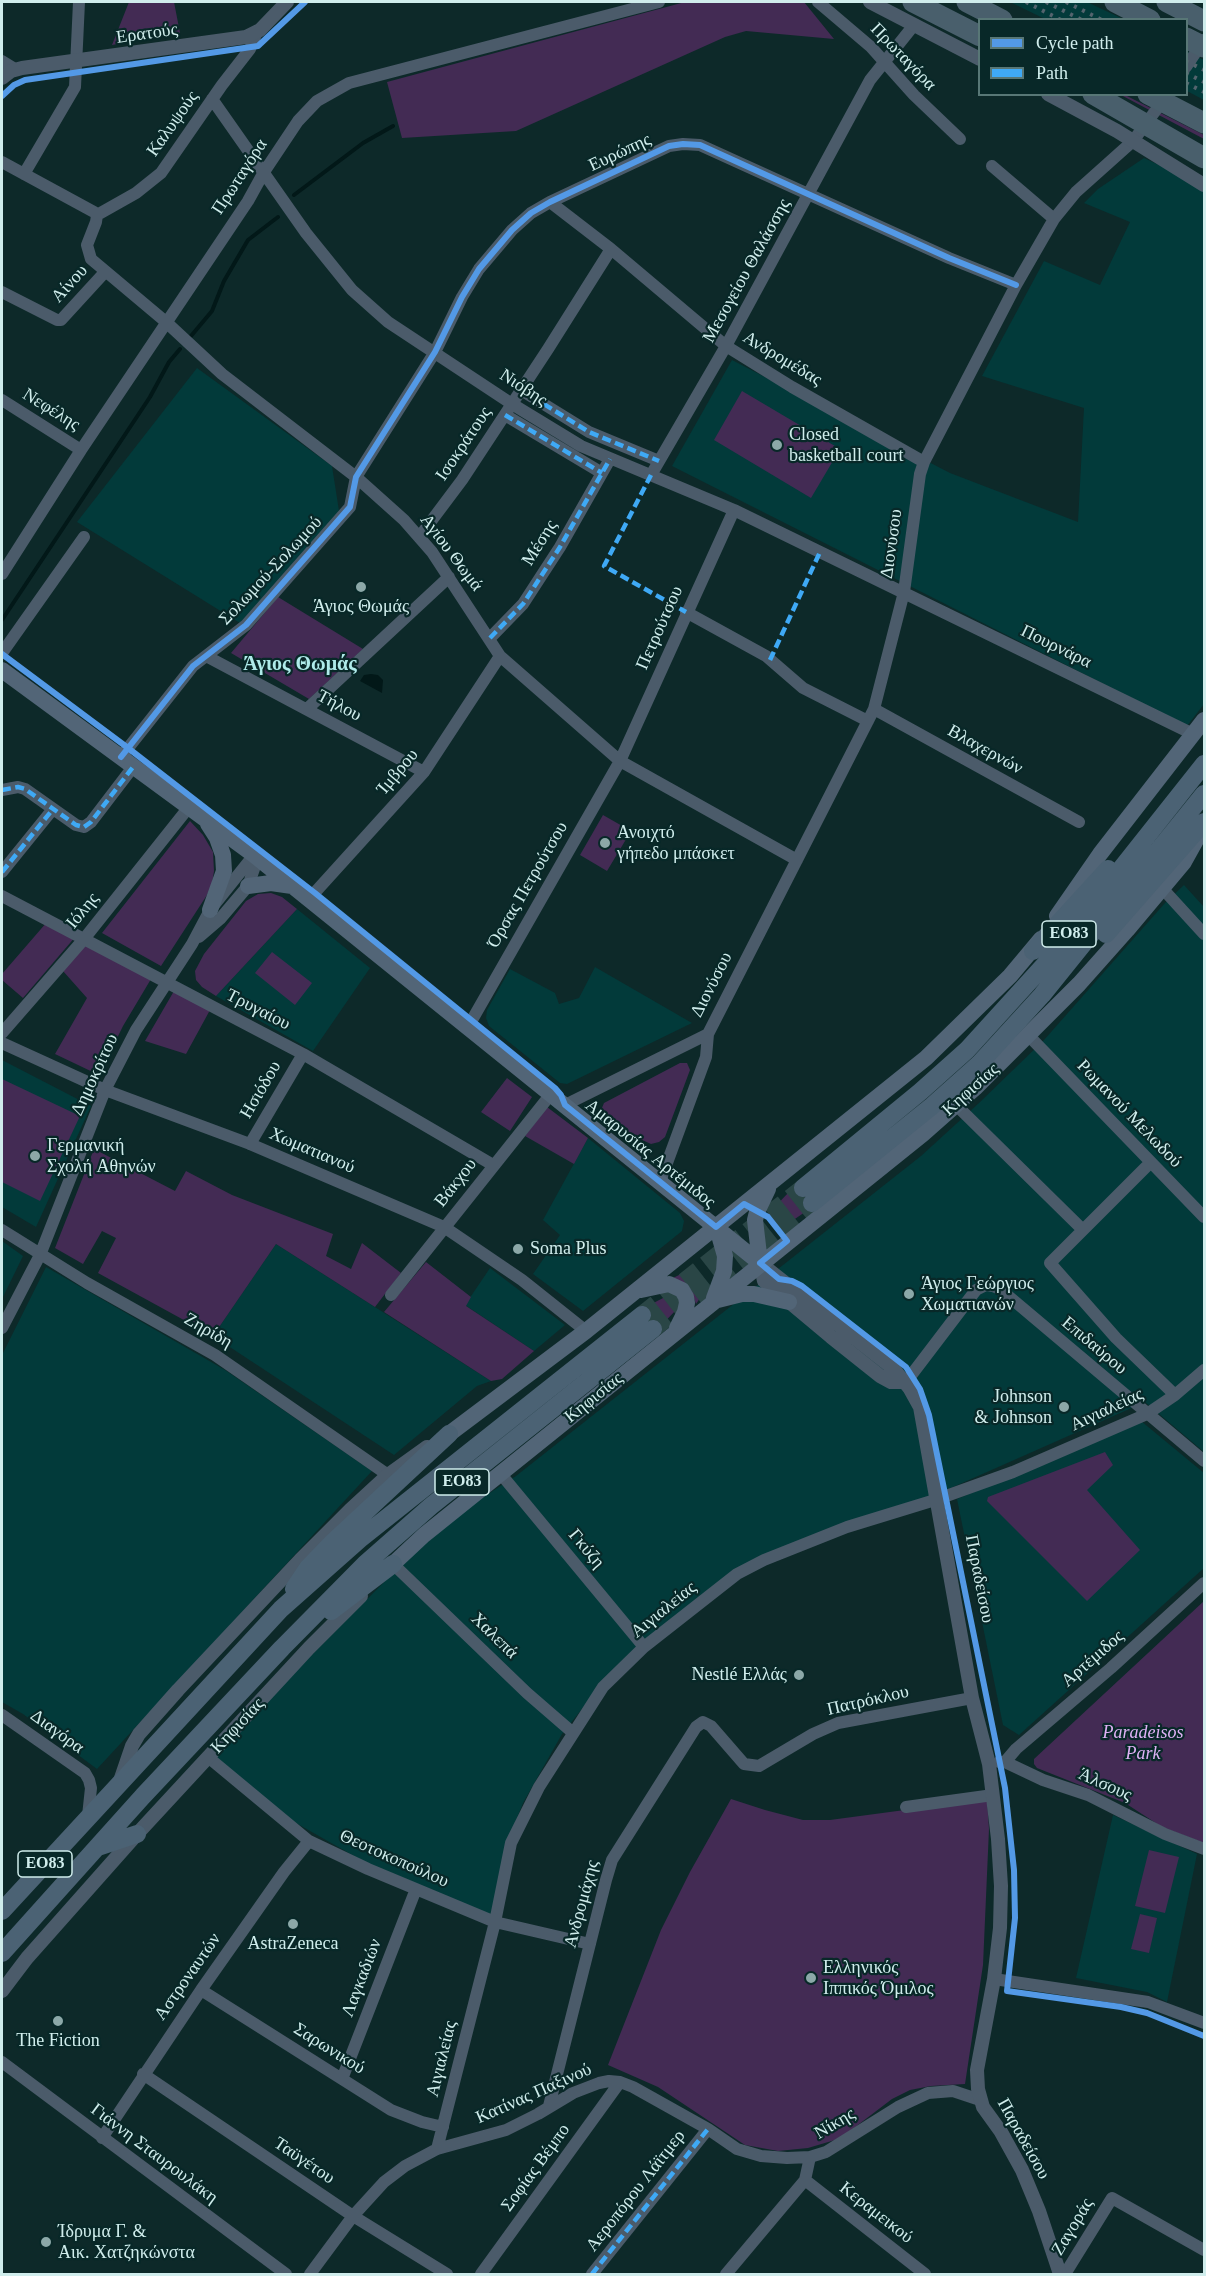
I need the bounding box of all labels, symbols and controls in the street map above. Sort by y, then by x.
legend [978,18,1188,96]
street label: Ερατούς [115,19,179,49]
street label: Πρωταγόρα [865,19,941,95]
text: Cycle path [1036,33,1113,53]
text: Path [1036,63,1068,83]
street label: Καλυψούς [143,87,203,161]
street label: Ευρώπης [585,129,655,177]
street label: Πρωταγόρα [208,135,272,219]
street label: Μεσογείου Θαλάσσης [698,195,796,347]
street label: Αίνου [47,260,93,308]
street label: Ανδρομέδας [739,327,825,391]
street label: Νιόβης [495,365,551,411]
street label: Νεφέλης [18,384,84,436]
street label: Ισοκράτους [431,403,497,485]
place label: Closed basketball court [789,424,903,466]
marker: Closed basketball court [770,438,784,452]
street label: Διονύσου [876,508,908,580]
street label: Αγίου Θωμά [415,510,487,596]
street label: Σολωμού-Σολωμού [215,512,327,630]
street label: Μέσης [518,516,562,570]
marker: Άγιος Θωμάς [354,580,368,594]
street label: Πετρούτσου [632,583,688,673]
place label: Άγιος Θωμάς [313,596,409,618]
street label: Πουρνάρα [1017,621,1095,673]
district label: Άγιος Θωμάς [243,653,357,677]
street label: Τήλου [313,685,365,727]
street label: Βλαχερνών [944,720,1026,780]
street label: Ίμβρου [373,745,423,799]
street label: Όρσας Πετρούτσου [483,818,573,952]
place label: Ανοιχτό γήπεδο μπάσκετ [617,822,735,864]
marker: Ανοιχτό γήπεδο μπάσκετ [598,836,612,850]
street label: Ιόλης [62,889,104,933]
road number: ΕΟ83 [1042,921,1096,947]
street label: Διονύσου [686,949,738,1021]
street label: Τρυγαίου [222,985,294,1035]
street label: Δημοκρίτου [67,1031,123,1119]
street label: Ρωμανού Μελωδού [1072,1055,1186,1173]
street label: Ησιόδου [236,1057,286,1123]
street label: Κηφισίας [938,1059,1004,1121]
street label: Αμαρυσίας Αρτέμιδος [580,1095,720,1213]
street label: Χωματιανού [266,1123,358,1179]
place label: Γερμανική Σχολή Αθηνών [47,1135,156,1178]
marker: Γερμανική Σχολή Αθηνών [28,1149,42,1163]
street label: Βάκχου [430,1154,482,1212]
place label: Soma Plus [530,1238,607,1260]
marker: Soma Plus [511,1242,525,1256]
place label: Άγιος Γεώργιος Χωματιανών [921,1273,1034,1316]
marker: Άγιος Γεώργιος Χωματιανών [902,1287,916,1301]
street label: Ζηρίδη [180,1309,236,1353]
street label: Επιδαύρου [1057,1312,1131,1380]
street label: Κηφισίας [560,1368,628,1428]
street label: Αιγιαλείας [1067,1384,1147,1436]
place label: Johnson & Johnson [974,1386,1052,1428]
marker: Johnson & Johnson [1057,1400,1071,1414]
road number: ΕΟ83 [435,1469,489,1495]
street label: Γκύζη [563,1525,609,1573]
street label: Παραδείσου [960,1533,998,1625]
street label: Αιγιαλείας [627,1577,701,1643]
street label: Χαλεπά [466,1608,522,1664]
street label: Αρτέμιδος [1057,1626,1129,1692]
place label: Nestlé Ελλάς [692,1664,787,1686]
marker: Nestlé Ελλάς [792,1668,806,1682]
street label: Πατρόκλου [825,1681,911,1721]
street label: Κηφισίας [207,1693,269,1759]
street label: Διαγόρα [26,1705,88,1759]
park label: Paradeisos Park [1102,1722,1184,1764]
street label: Άλσους [1075,1764,1135,1806]
street label: Θεοτοκοπούλου [336,1825,452,1893]
road number: ΕΟ83 [18,1851,72,1877]
street label: Ανδρομάχης [560,1858,604,1950]
marker: AstraZeneca [286,1917,300,1931]
street label: Αστροναυτών [150,1929,226,2025]
place label: AstraZeneca [248,1933,338,1955]
street label: Λαγκαδιών [337,1936,387,2020]
place label: Ελληνικός Ιππικός Όμιλος [823,1957,934,2000]
marker: Ελληνικός Ιππικός Όμιλος [804,1971,818,1985]
marker: The Fiction [51,2014,65,2028]
street label: Σαρωνικού [289,2019,369,2079]
street label: Αιγιαλείας [422,2019,462,2099]
place label: The Fiction [16,2030,100,2052]
street label: Κατίνας Παξινού [473,2059,595,2129]
street label: Παραδείσου [992,2095,1054,2183]
street label: Γιάννη Σταυρουλάκη [86,2099,222,2209]
street label: Νίκης [811,2104,859,2144]
street label: Σοφίας Βέμπο [497,2120,575,2216]
street label: Αεροπόρου Λάϊτμερ [582,2126,690,2256]
street label: Ταϋγέτου [269,2133,339,2189]
street label: Κεραμεικού [835,2178,917,2248]
street label: Ζαγοράς [1048,2194,1098,2260]
place label: Ίδρυμα Γ. & Αικ. Χατζηκώνστα [58,2221,195,2264]
marker: Ίδρυμα Γ. & Αικ. Χατζηκώνστα [39,2235,53,2249]

